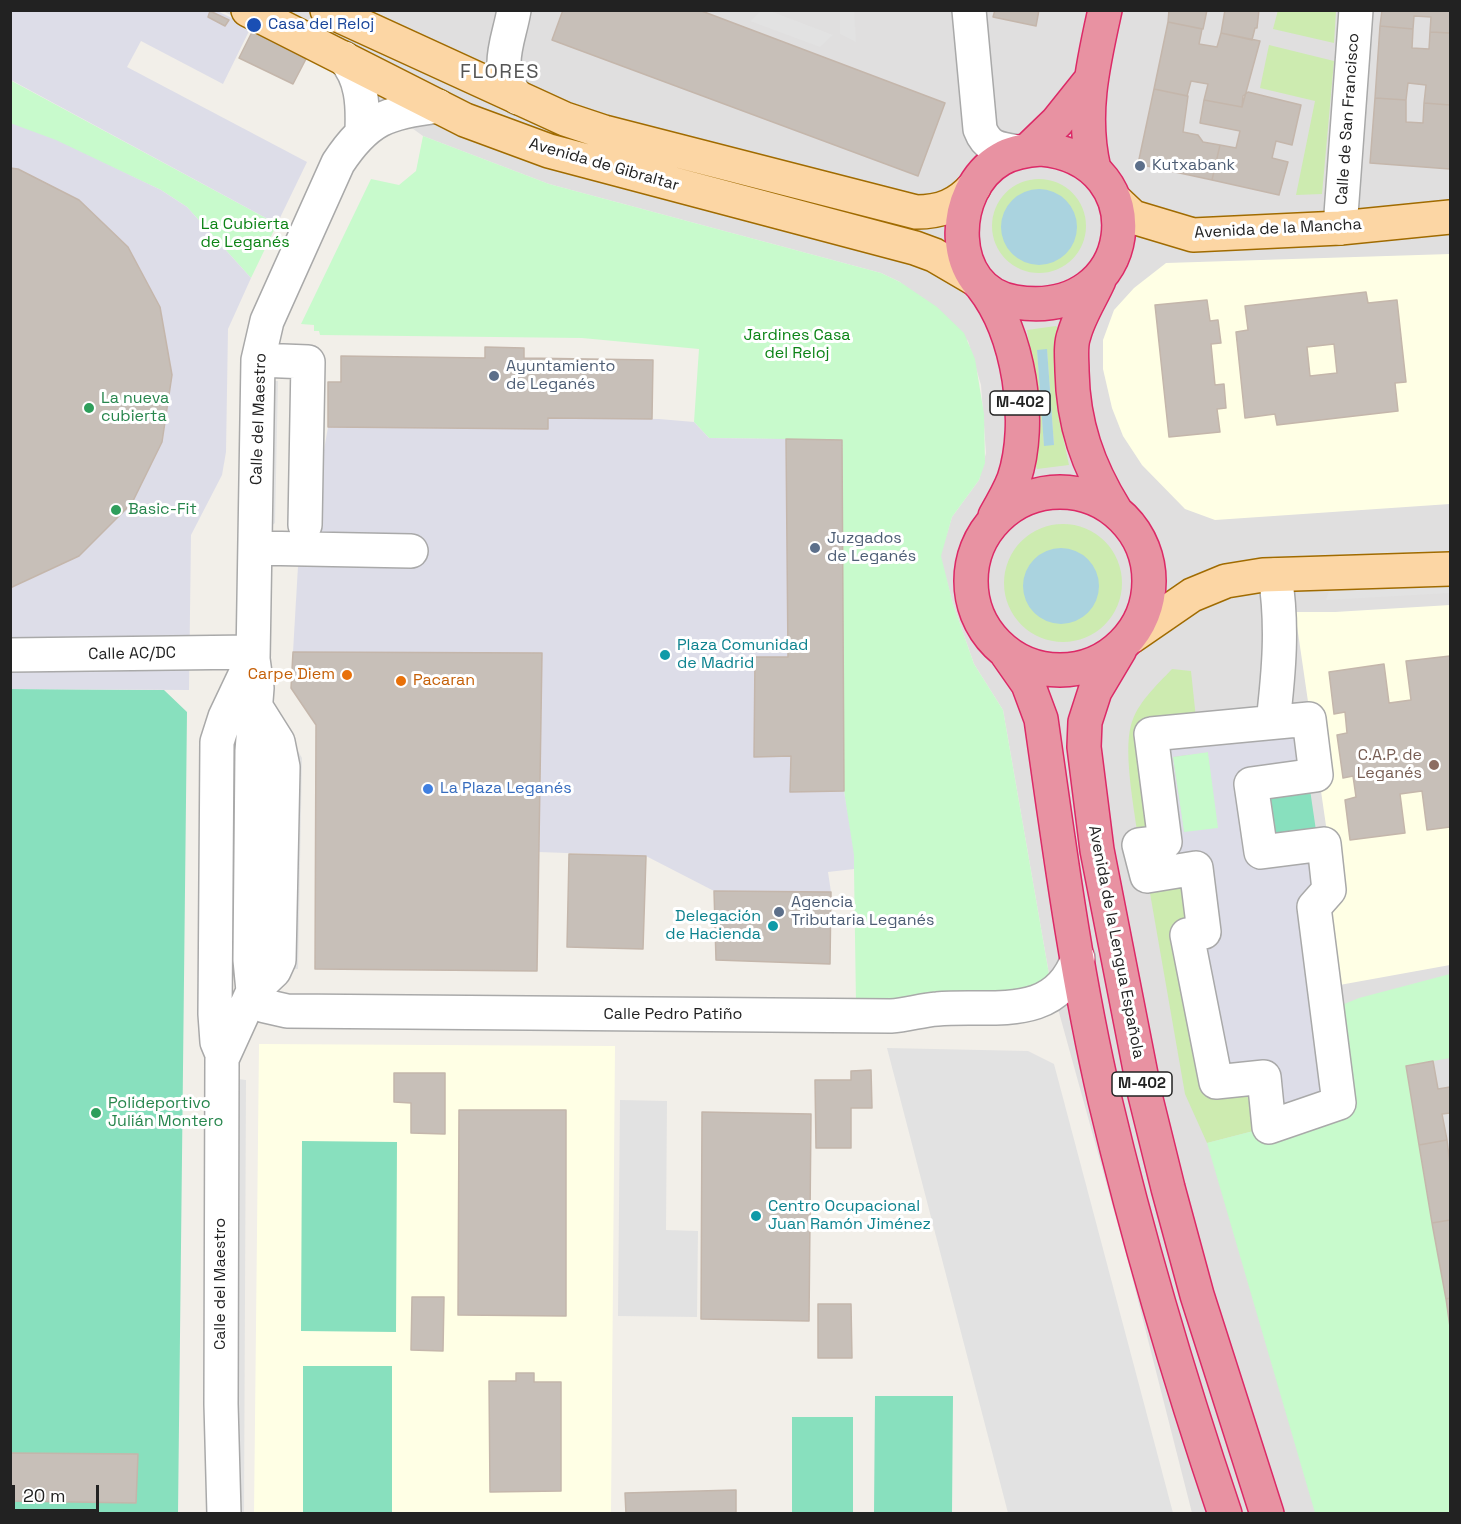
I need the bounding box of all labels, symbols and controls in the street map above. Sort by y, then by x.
place label: Casa del Reloj [268,15,374,35]
marker: Casa del Reloj [245,16,263,34]
street label: Calle de San Francisco [1332,32,1364,206]
district label: FLORES [460,61,540,85]
street label: Avenida de Gibraltar [527,134,681,196]
place label: Kutxabank [1152,156,1235,176]
marker: Kutxabank [1133,159,1147,173]
park label: La Cubierta de Leganés [200,215,290,253]
street label: Avenida de la Mancha [1194,215,1362,243]
park label: Jardines Casa del Reloj [743,326,851,364]
street label: Calle del Maestro [247,353,271,485]
place label: Ayuntamiento de Leganés [506,357,615,395]
marker: Ayuntamiento de Leganés [487,369,501,383]
place label: La nueva cubierta [101,389,169,427]
road number: M-402 [990,391,1050,415]
marker: La nueva cubierta [82,401,96,415]
place label: Basic-Fit [128,500,197,520]
marker: Basic-Fit [109,503,123,517]
place label: Juzgados de Leganés [827,529,916,567]
marker: Juzgados de Leganés [808,541,822,555]
place label: Plaza Comunidad de Madrid [677,636,808,674]
street label: Calle AC/DC [88,644,176,664]
marker: Plaza Comunidad de Madrid [658,648,672,662]
place label: Carpe Diem [248,665,335,685]
marker: Carpe Diem [340,668,354,682]
place label: Pacaran [413,671,475,691]
marker: Pacaran [394,674,408,688]
place label: C.A.P. de Leganés [1357,746,1422,784]
marker: C.A.P. de Leganés [1427,758,1441,772]
place label: La Plaza Leganés [440,779,572,799]
marker: La Plaza Leganés [421,782,435,796]
street label: Avenida de la Lengua Española [1084,824,1148,1060]
place label: Agencia Tributaria Leganés [791,893,934,931]
marker: Agencia Tributaria Leganés [772,905,786,919]
place label: Delegación de Hacienda [665,907,761,945]
marker: Delegación de Hacienda [766,919,780,933]
street label: Calle Pedro Patiño [604,1005,742,1025]
road number: M-402 [1112,1072,1172,1096]
place label: Polideportivo Julián Montero [108,1094,223,1132]
marker: Polideportivo Julián Montero [89,1106,103,1120]
place label: Centro Ocupacional Juan Ramón Jiménez [768,1197,931,1235]
marker: Centro Ocupacional Juan Ramón Jiménez [749,1209,763,1223]
street label: Calle del Maestro [211,1218,231,1350]
scale bar [15,1473,102,1511]
text: 20 m [23,1484,66,1507]

